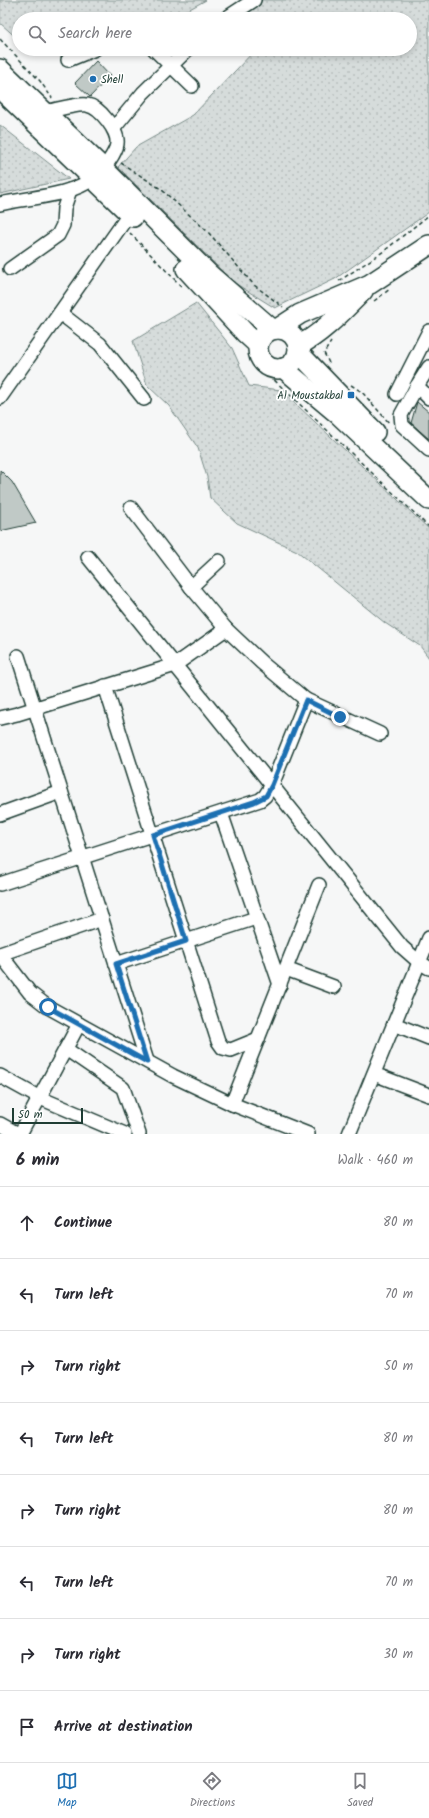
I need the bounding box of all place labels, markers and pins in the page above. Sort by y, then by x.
place label: Shell [101,71,123,89]
marker: Shell [88,74,98,84]
place label: Al Moustakbal [277,387,343,405]
marker: Al Moustakbal [346,390,356,400]

